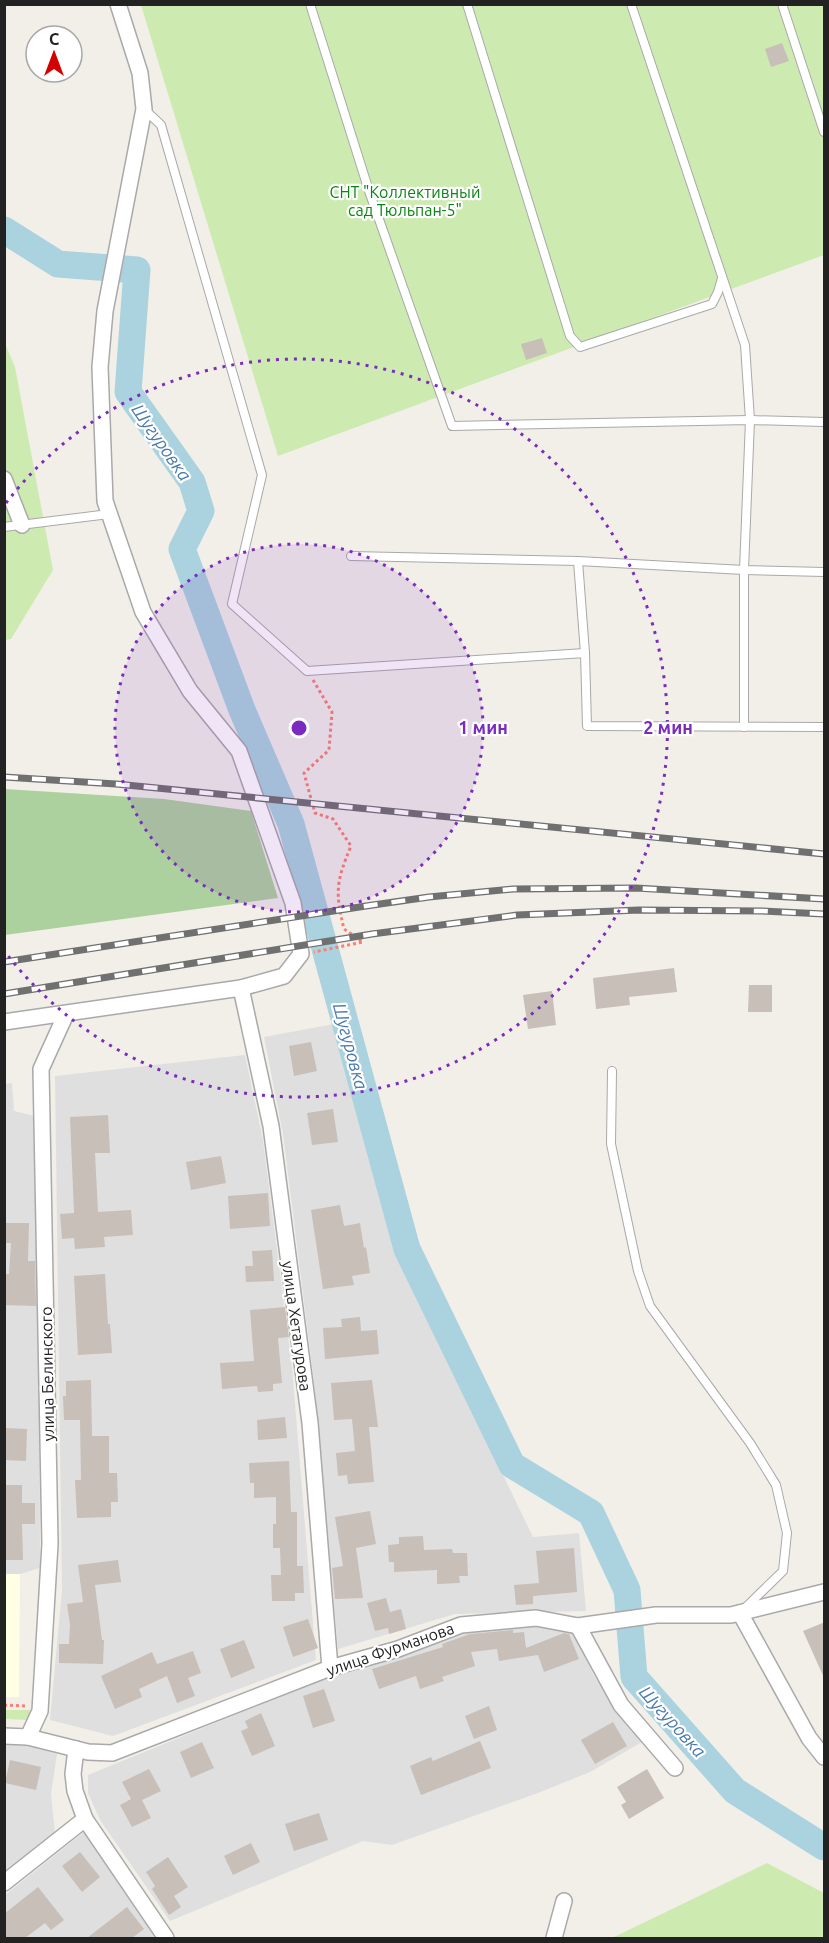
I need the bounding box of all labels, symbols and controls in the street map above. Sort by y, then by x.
north arrow [24,24,84,84]
text: С [49,30,59,48]
park label: СНТ "Коллективный сад Тюльпан-5" [330,183,480,219]
water label: Шугуровка [128,400,196,484]
text: 1 мин [458,717,508,737]
text: 2 мин [643,717,693,737]
centre of rings [289,718,309,738]
water label: Шугуровка [330,1000,372,1092]
street label: улица Хетагурова [279,1260,315,1392]
street label: улица Белинского [37,1306,57,1442]
street label: улица Фурманова [324,1619,456,1679]
water label: Шугуровка [636,1681,710,1761]

